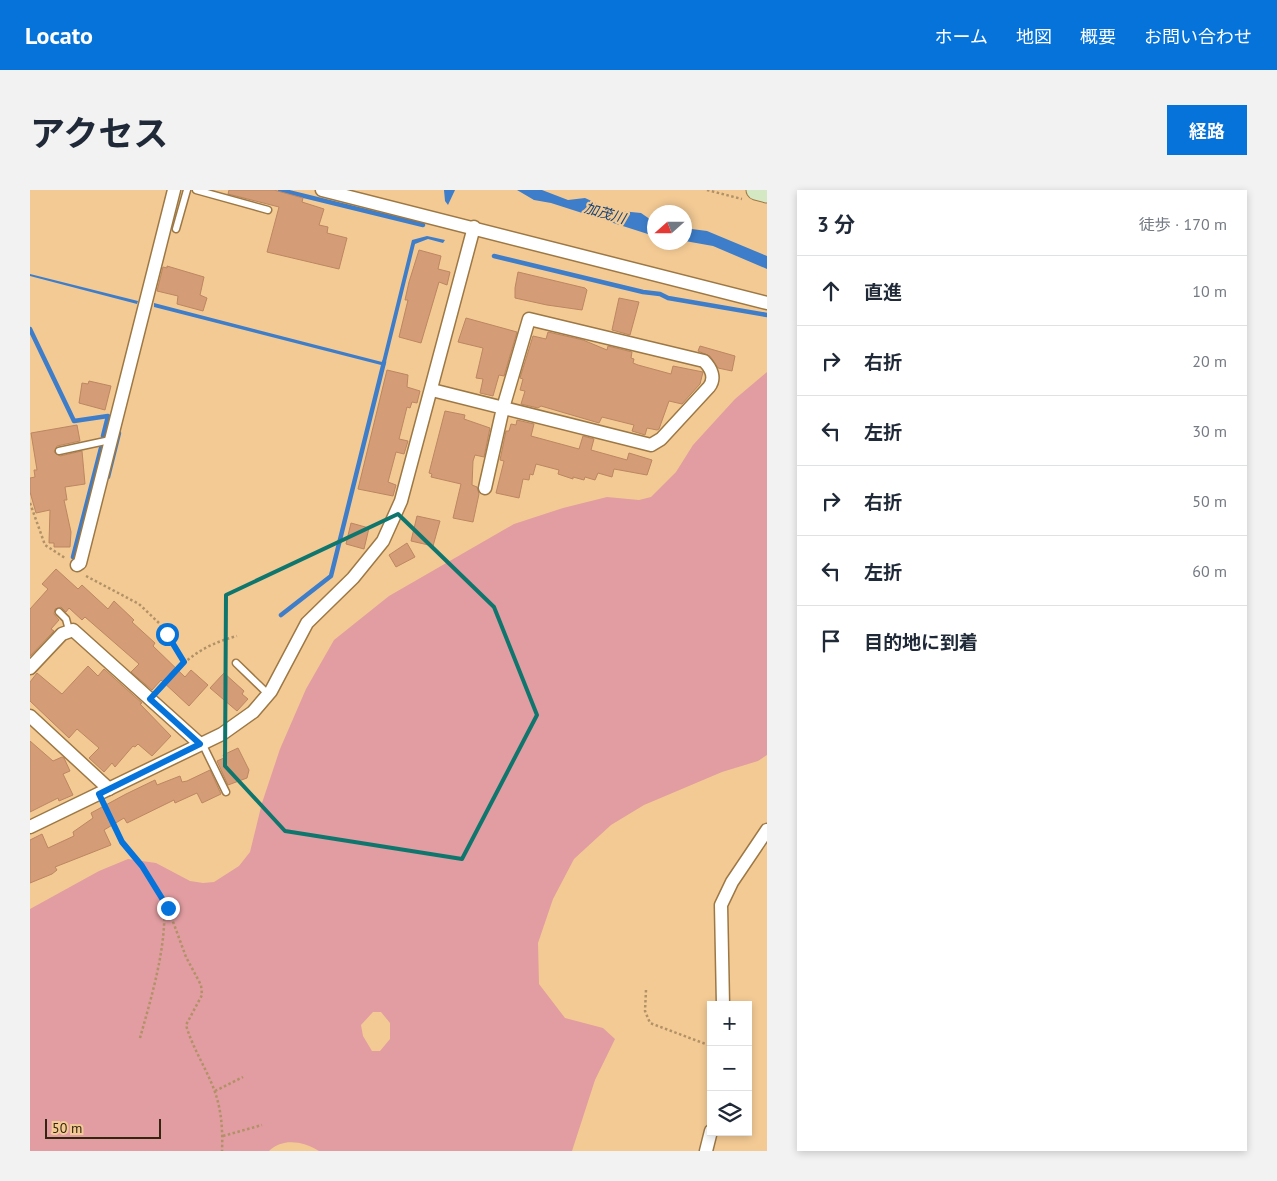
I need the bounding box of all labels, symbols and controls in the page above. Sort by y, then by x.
text: Locato [25,20,93,51]
text: ホーム [935,25,988,48]
text: 地図 [1016,25,1052,48]
text: 概要 [1080,25,1116,48]
text: お問い合わせ [1144,25,1252,48]
button: 経路 [1167,105,1247,155]
text: アクセス [30,110,168,156]
water label: 加茂川 [582,199,630,228]
north arrow [647,205,692,250]
text: 3 分 [817,211,855,238]
text: 徒歩 · 170 m [1139,214,1227,234]
icon: ahead [817,277,845,305]
text: 直進 [864,280,902,304]
text: 10 m [1192,281,1227,301]
icon: right [817,347,845,375]
text: 右折 [864,350,902,374]
text: 20 m [1192,351,1227,371]
icon: left [817,417,845,445]
text: 左折 [864,420,902,444]
text: 30 m [1192,421,1227,441]
icon: right [817,487,845,515]
text: 右折 [864,490,902,514]
text: 50 m [1192,491,1227,511]
icon: left [817,557,845,585]
text: 左折 [864,560,902,584]
text: 60 m [1192,561,1227,581]
route start [156,623,179,646]
icon: arrive [817,627,845,655]
text: 目的地に到着 [864,630,978,654]
route end [157,897,180,920]
map controls [707,1001,752,1136]
button: + [707,1001,752,1046]
button: − [707,1046,752,1091]
button: layers [707,1091,752,1136]
scale bar [45,1116,161,1139]
text: 50 m [52,1119,82,1137]

